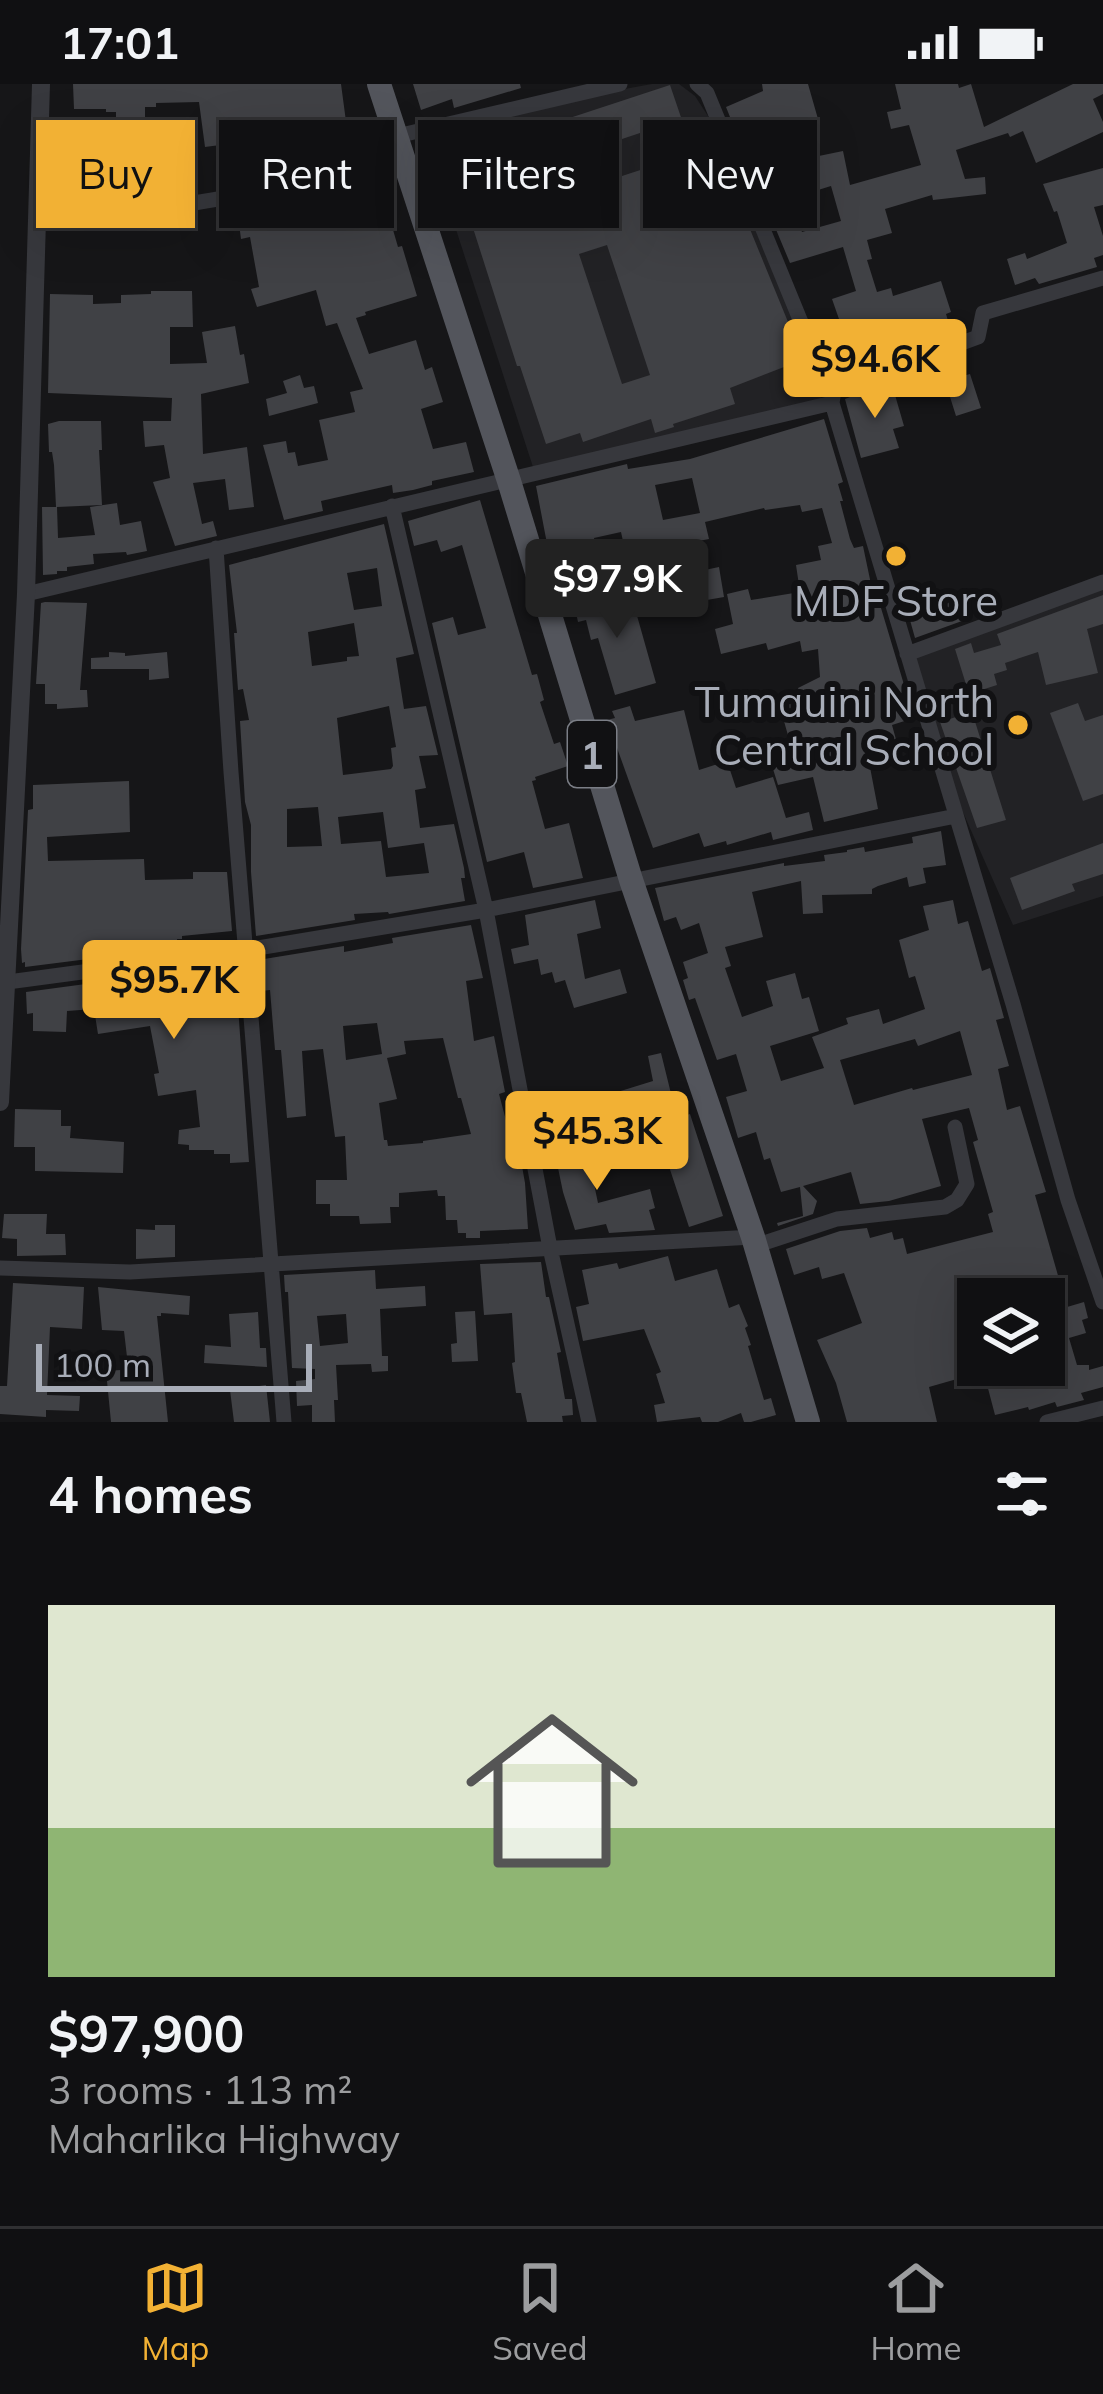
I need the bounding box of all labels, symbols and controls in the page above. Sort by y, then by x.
text: 17:01 [60,14,179,70]
chip: Buy [36,120,195,228]
chip: Rent [219,120,394,228]
chip: Filters [418,120,619,228]
chip: New [643,120,817,228]
pin: $94.6K [777,319,973,421]
text: $94.6K [810,333,940,382]
pin: $97.9K [519,539,715,641]
marker: MDF Store [883,543,909,569]
text: $97.9K [552,553,682,602]
place label: MDF Store [794,574,998,627]
place label: Tumauini North Central School [695,675,994,776]
marker: Tumauini North Central School [1005,712,1031,738]
road number: 1 [568,721,616,787]
pin: $95.7K [76,940,272,1042]
text: $95.7K [109,954,239,1003]
pin: $45.3K [499,1091,695,1193]
text: $45.3K [532,1105,662,1154]
map controls [957,1278,1065,1386]
button: layers [957,1278,1065,1386]
scale bar [36,1338,312,1391]
text: 100 m [54,1344,151,1385]
icon: filters [989,1461,1055,1527]
text: 4 homes [48,1462,253,1526]
icon: home [444,1683,660,1899]
text: $97,900 [48,2001,244,2065]
text: 3 rooms · 113 m² [48,2065,352,2114]
text: Maharlika Highway [48,2114,400,2163]
tab: Map [141,2255,209,2368]
tab: Saved [492,2255,588,2368]
tab: Home [870,2255,962,2368]

